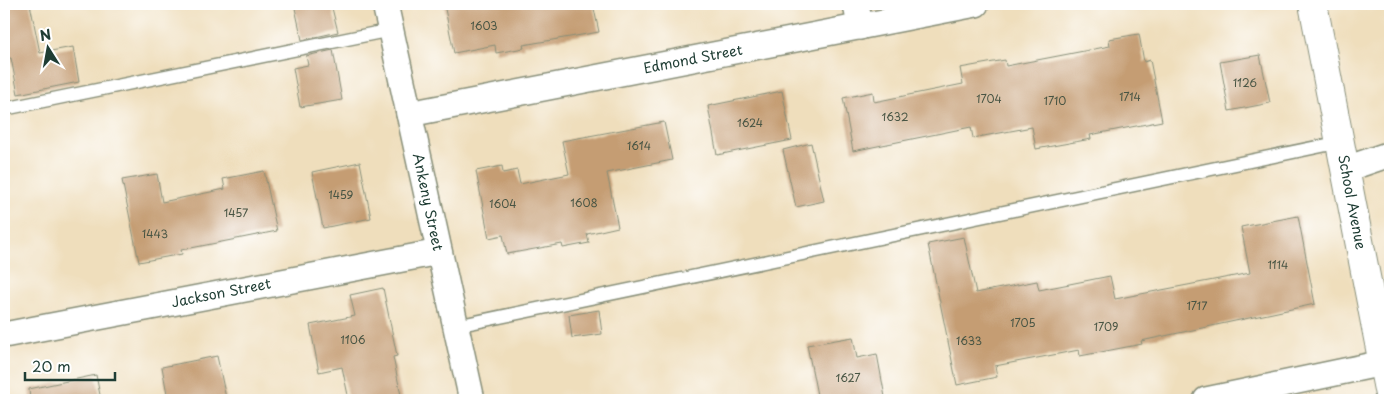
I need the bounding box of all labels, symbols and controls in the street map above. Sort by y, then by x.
house number: 1603 [470,17,498,34]
north arrow [22,22,72,72]
text: N [38,23,53,46]
street label: Edmond Street [642,39,745,78]
house number: 1126 [1233,74,1257,91]
house number: 1714 [1119,88,1141,105]
house number: 1704 [976,90,1002,107]
house number: 1710 [1044,92,1066,109]
house number: 1632 [881,108,909,125]
house number: 1624 [737,114,763,131]
house number: 1614 [627,137,651,154]
street label: Ankeny Street [408,151,449,253]
street label: School Avenue [1333,153,1372,251]
house number: 1459 [329,186,353,203]
house number: 1608 [570,194,598,211]
house number: 1604 [489,195,517,212]
house number: 1457 [224,204,248,221]
house number: 1443 [142,225,168,242]
house number: 1114 [1268,256,1288,273]
street label: Jackson Street [169,273,273,312]
house number: 1717 [1187,297,1207,314]
house number: 1705 [1010,314,1036,331]
house number: 1709 [1094,318,1118,335]
house number: 1106 [341,331,366,348]
house number: 1633 [956,332,982,349]
scale bar [25,349,115,381]
text: 20 m [32,354,71,377]
house number: 1627 [835,369,861,386]

